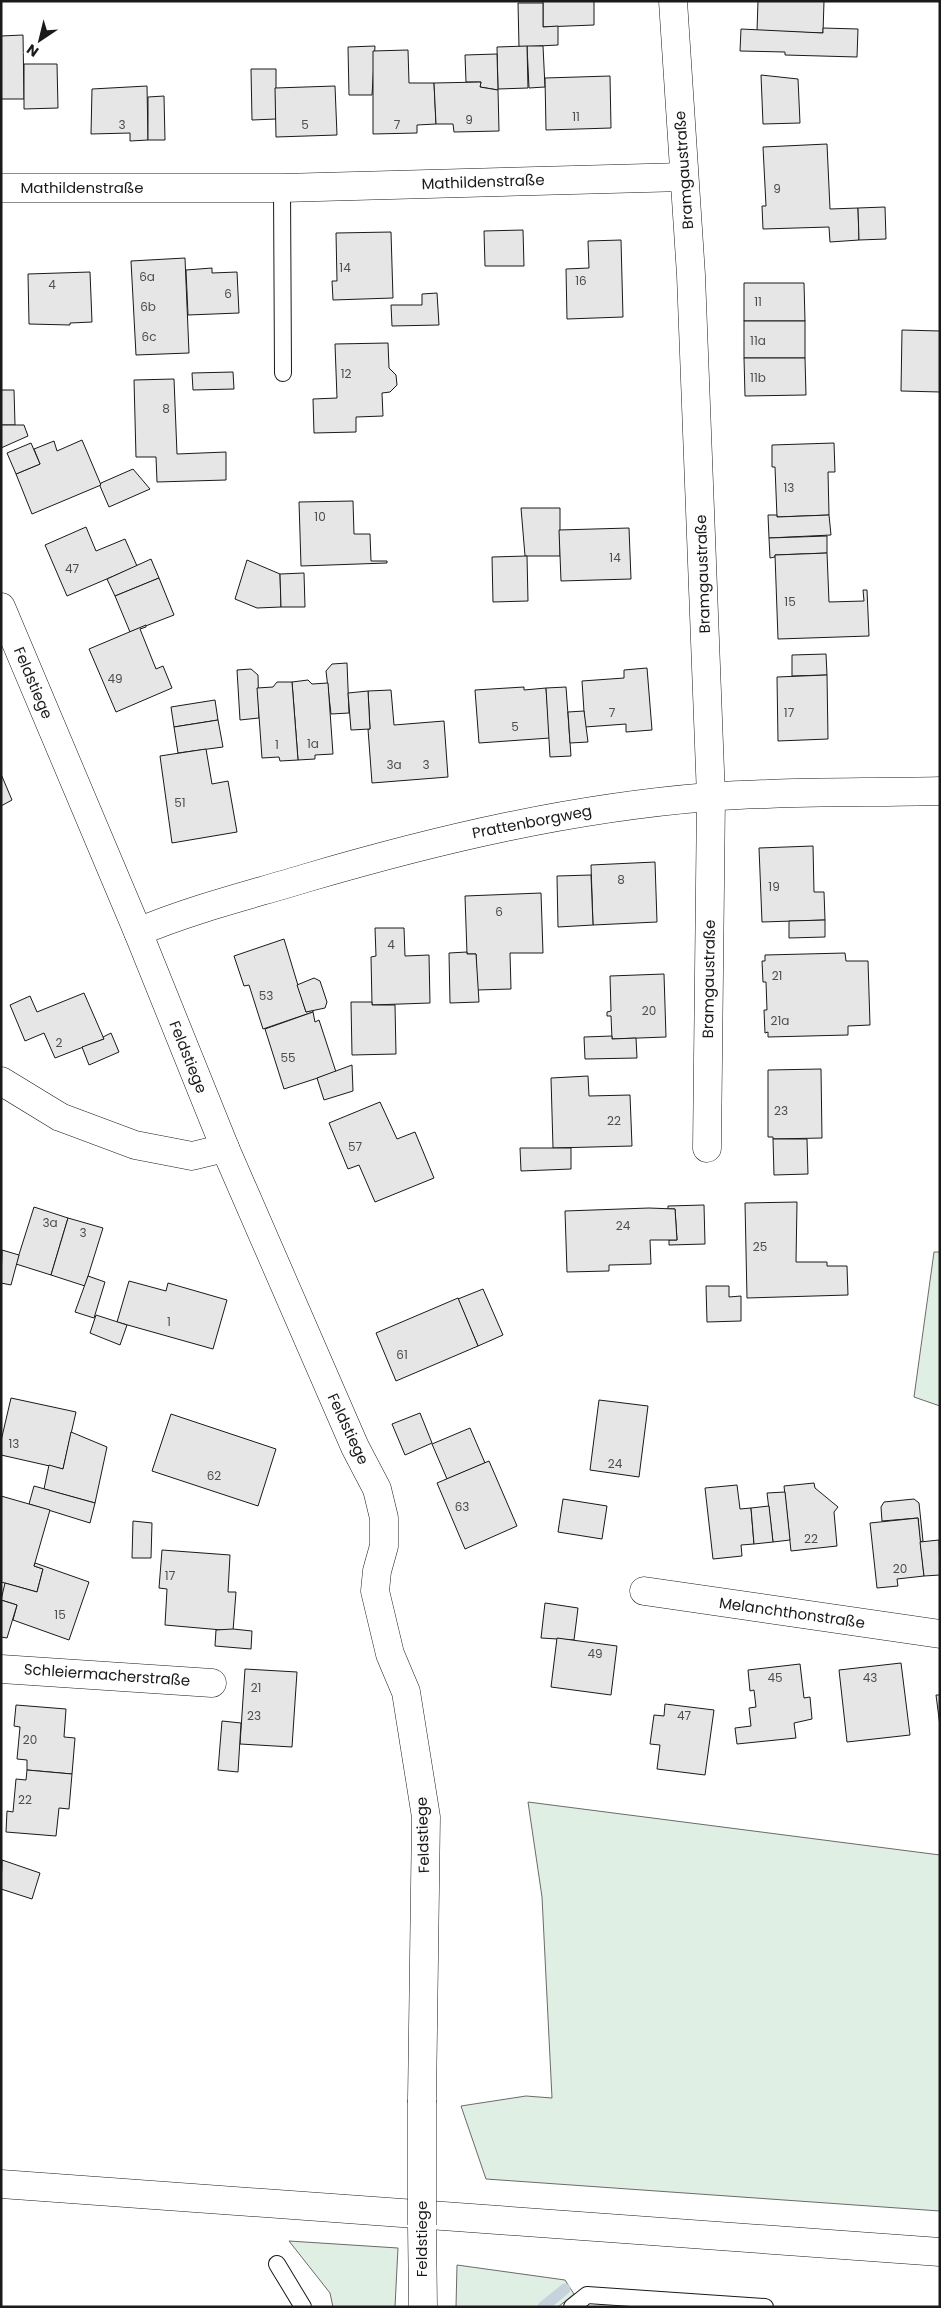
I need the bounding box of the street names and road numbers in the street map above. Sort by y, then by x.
street label: Bramgaustraße [669,110,698,230]
street label: Mathildenstraße [421,169,545,194]
street label: Mathildenstraße [20,177,144,198]
street label: Bramgaustraße [690,514,715,634]
street label: Feldstiege [9,644,58,722]
street label: Prattenborgweg [470,800,594,843]
street label: Bramgaustraße [697,919,720,1039]
street label: Feldstiege [164,1017,213,1096]
street label: Feldstiege [323,1390,374,1468]
street label: Melanchthonstraße [718,1592,866,1633]
street label: Schleiermacherstraße [23,1658,191,1691]
street label: Feldstiege [411,1796,434,1874]
street label: Feldstiege [411,2201,432,2277]

